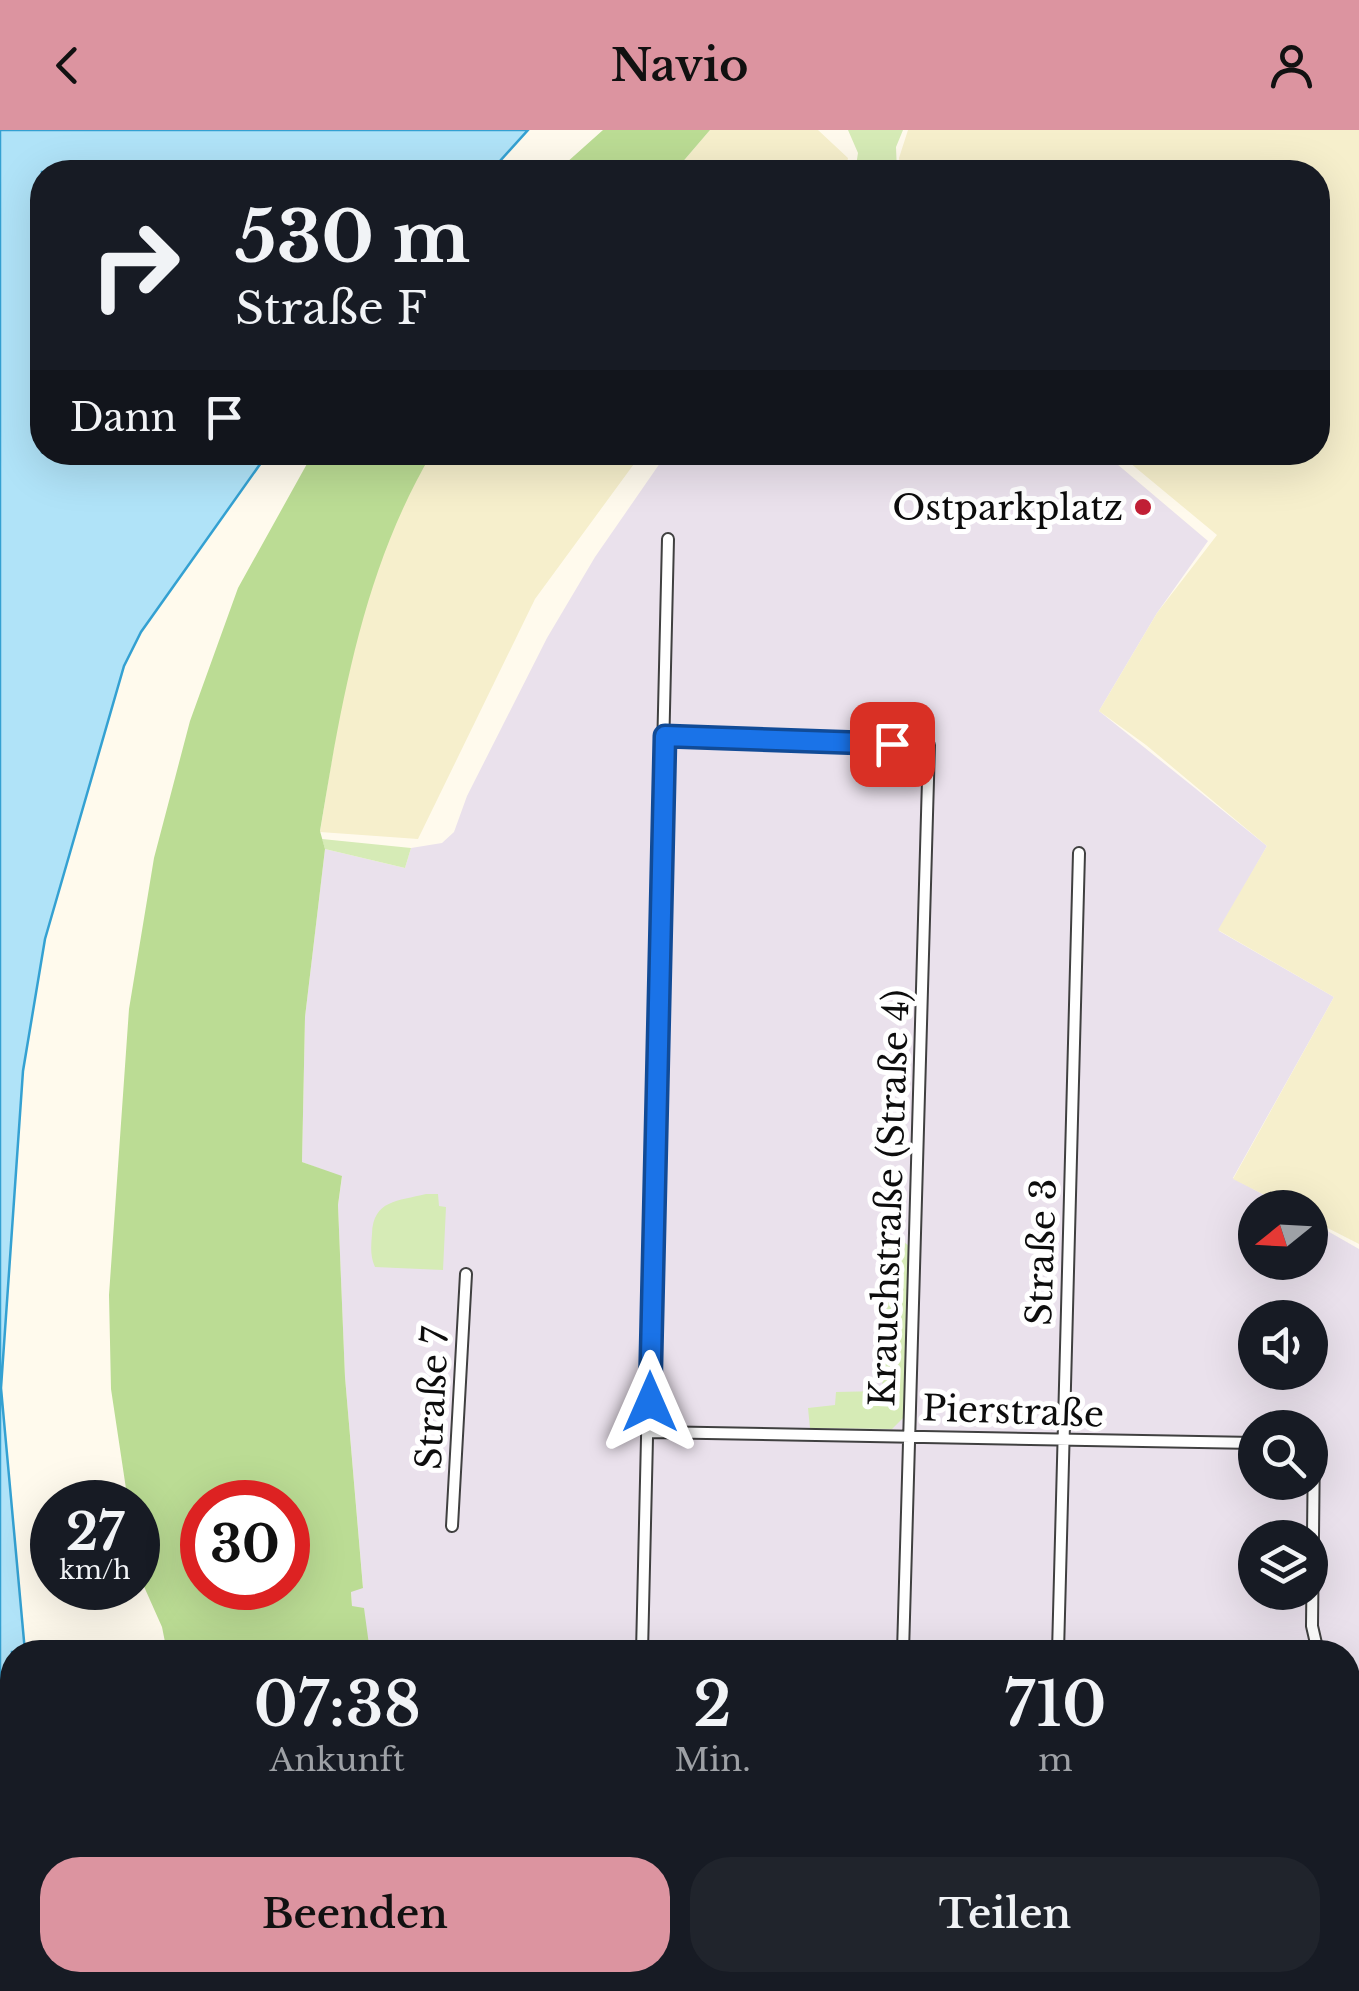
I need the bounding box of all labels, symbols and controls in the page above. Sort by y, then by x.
text: Navio [610,37,749,93]
icon: back [40,38,95,93]
icon: person [1264,38,1319,93]
text: 530 m [235,194,470,281]
icon: right [70,200,200,330]
text: Straße F [235,280,427,336]
icon: arrive [197,390,252,445]
text: Dann [70,394,177,441]
place label: Ostparkplatz [892,486,1123,529]
marker: Ostparkplatz [1132,496,1154,518]
pin [850,702,935,787]
icon: arrive [865,717,920,772]
street label: Krauchstraße (Straße 4) [860,989,918,1407]
street label: Straße 3 [1017,1178,1065,1326]
north arrow [1238,1190,1328,1280]
map controls [1238,1190,1328,1610]
button: sound [1238,1300,1328,1390]
street label: Straße 7 [407,1325,457,1471]
position arrow [598,1350,702,1454]
street label: Pierstraße [921,1386,1105,1436]
button: search [1238,1410,1328,1500]
speed limit sign: 30 [180,1480,310,1610]
text: 27 [66,1501,124,1564]
button: layers [1238,1520,1328,1610]
text: km/h [60,1555,130,1586]
text: 07:38 [253,1668,421,1742]
text: 2 [693,1668,732,1742]
text: 710 [1004,1668,1107,1742]
text: Ankunft [270,1740,405,1780]
text: Min. [674,1740,751,1780]
text: m [1038,1740,1073,1780]
button: Beenden [40,1857,670,1972]
button: Teilen [690,1857,1320,1972]

